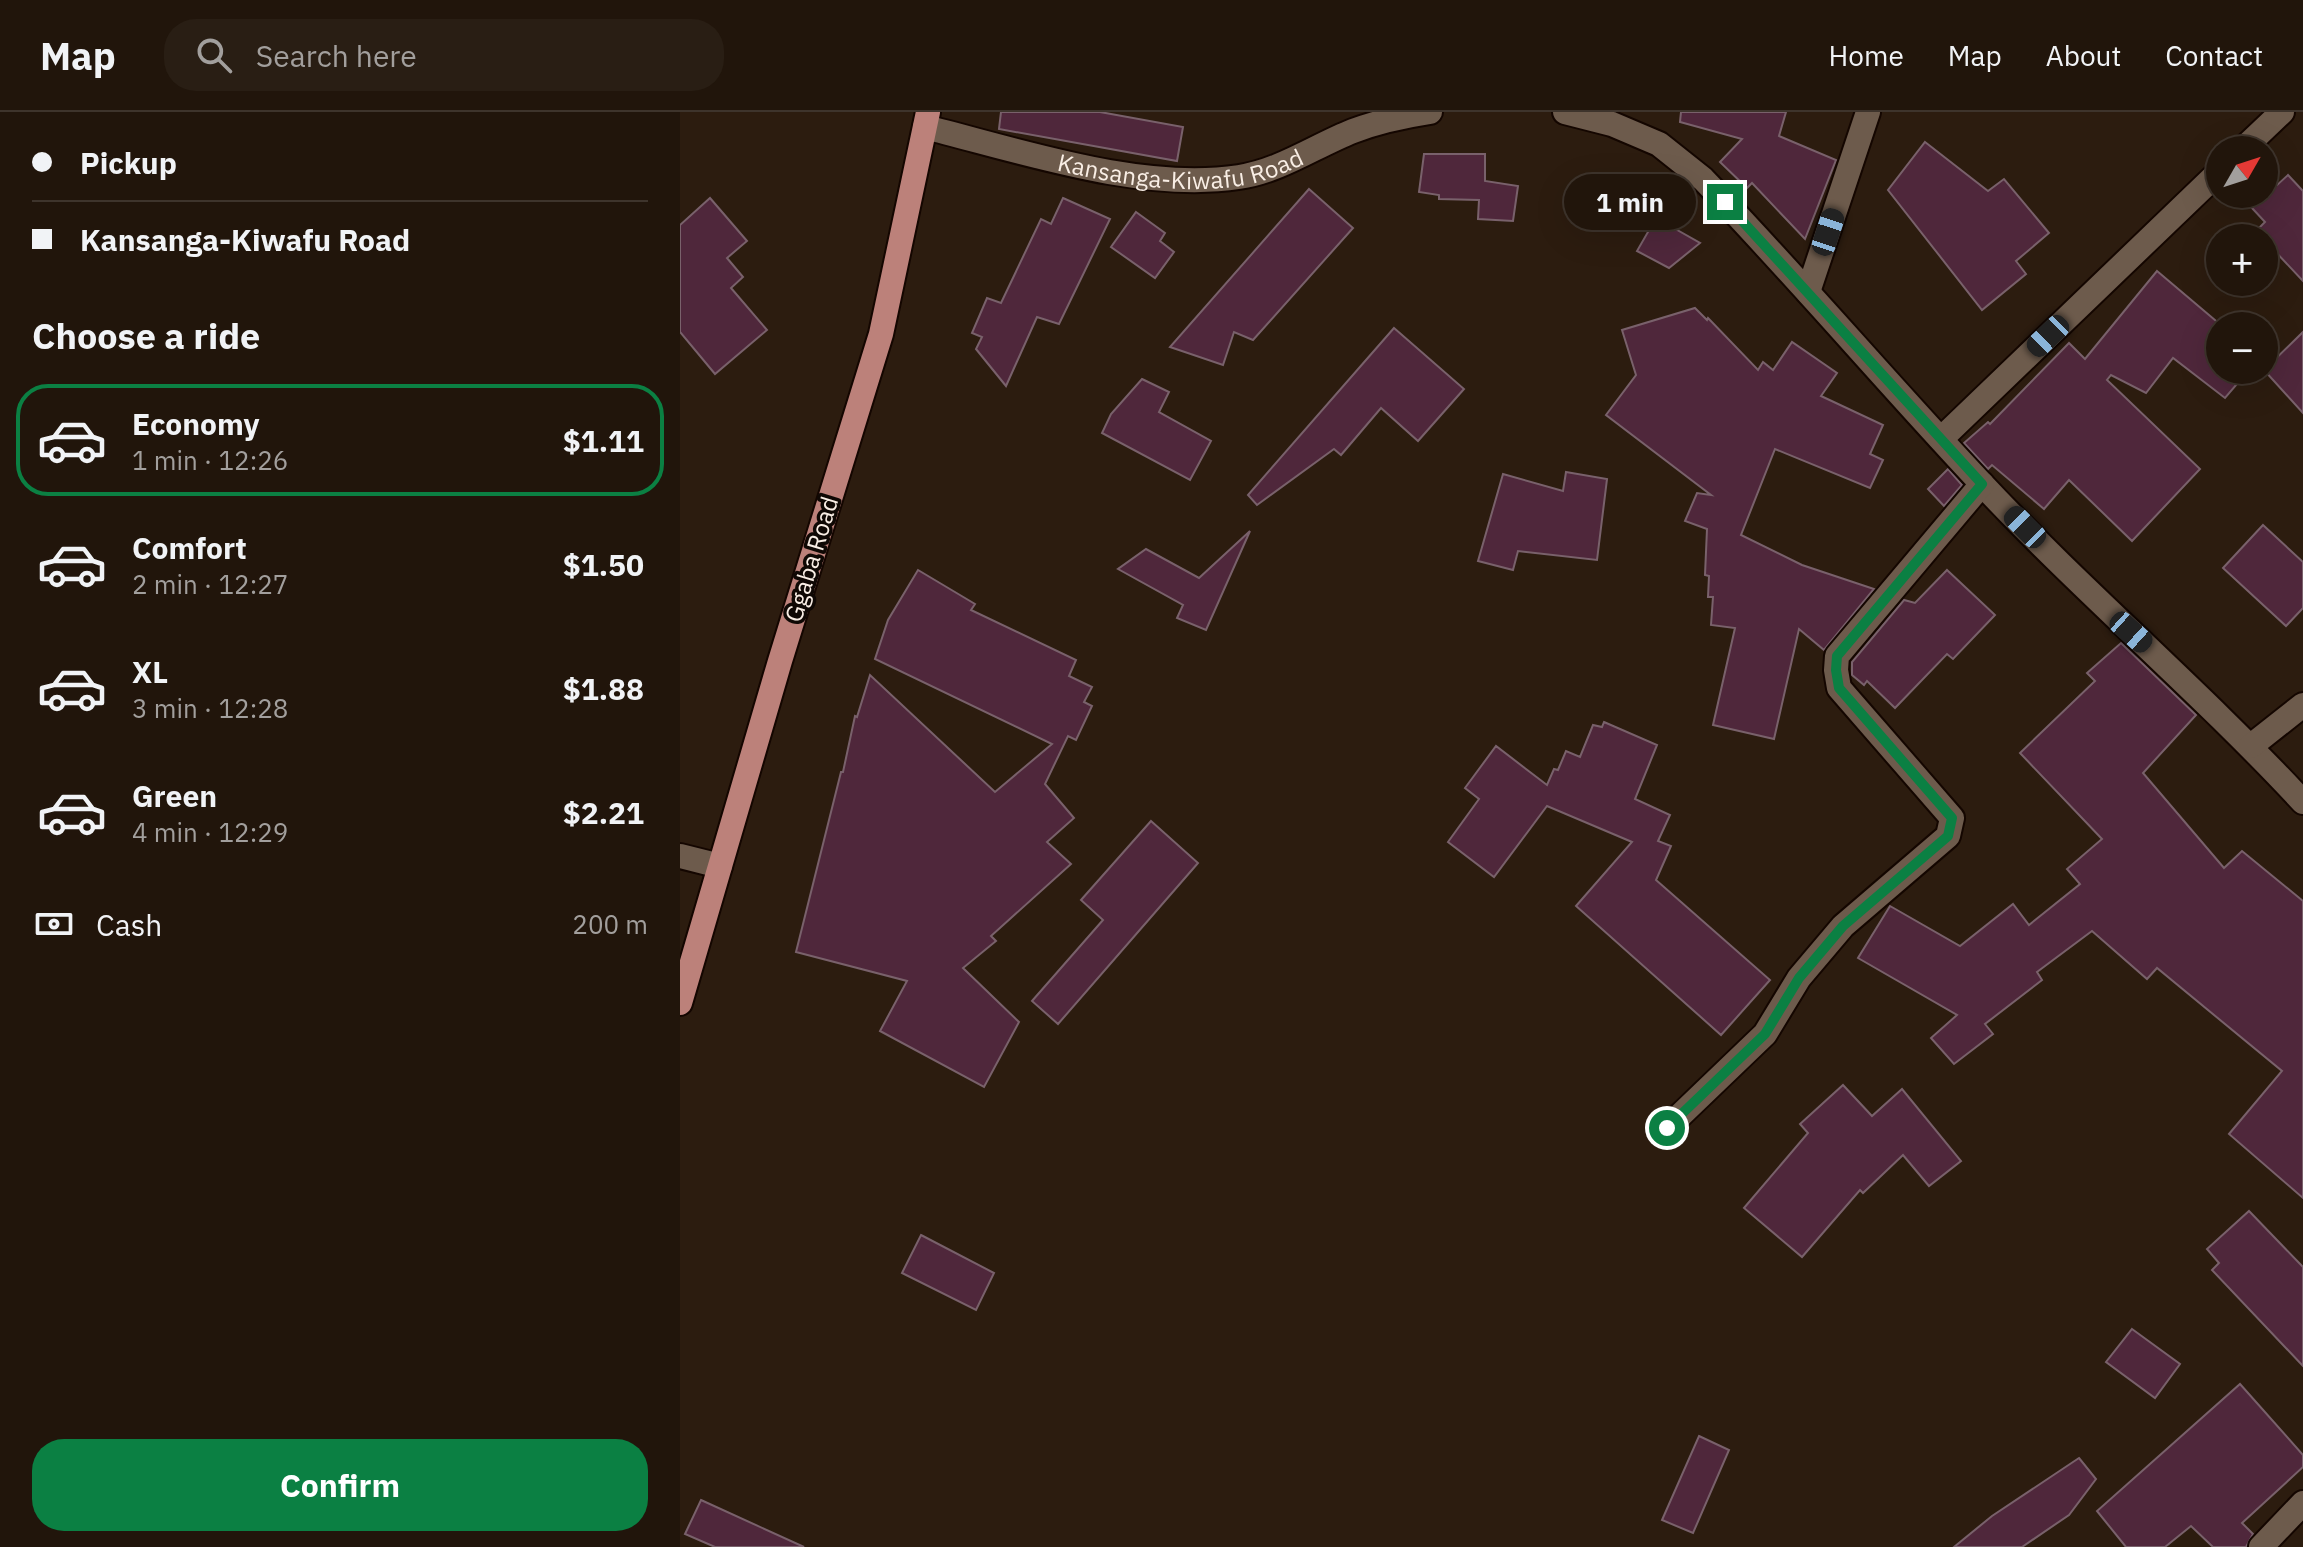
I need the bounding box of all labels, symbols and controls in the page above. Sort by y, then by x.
search box [164,19,724,91]
text: Map [40,31,116,80]
icon: search [192,33,236,77]
text: Search here [256,36,417,75]
text: Home [1828,37,1904,74]
text: Map [1948,37,2002,74]
text: About [2046,37,2121,74]
text: Contact [2165,37,2263,74]
north arrow [2206,136,2278,208]
map controls [2206,136,2278,384]
street label: Kansanga-Kiwafu Road [1055,141,1308,196]
text: Pickup [80,143,177,182]
callout: 1 min [1565,174,1697,230]
route end [1707,184,1743,220]
text: 1 min [1596,185,1664,219]
car [1809,205,1847,259]
text: Kansanga-Kiwafu Road [80,220,410,259]
button: + [2206,224,2278,296]
car [2022,311,2074,361]
text: Choose a ride [32,312,260,359]
button: − [2206,312,2278,384]
icon: car [36,404,108,476]
text: Economy [132,404,260,443]
text: $1.11 [563,421,644,460]
text: 1 min · 12:26 [132,443,288,477]
street label: Ggaba Road [777,492,845,626]
car [2000,502,2050,552]
icon: car [36,528,108,600]
text: Comfort [132,528,247,567]
text: $1.50 [563,545,644,584]
text: 2 min · 12:27 [132,567,288,601]
car [2105,607,2157,657]
icon: car [36,652,108,724]
text: XL [132,652,168,691]
text: $1.88 [563,669,644,708]
text: 3 min · 12:28 [132,691,288,725]
icon: car [36,776,108,848]
text: Green [132,776,217,815]
text: $2.21 [563,793,644,832]
text: 4 min · 12:29 [132,815,288,849]
icon: cash [32,902,76,946]
text: Cash [96,905,162,944]
text: 200 m [572,907,648,941]
route start [1649,1110,1685,1146]
button: Confirm [32,1439,648,1531]

